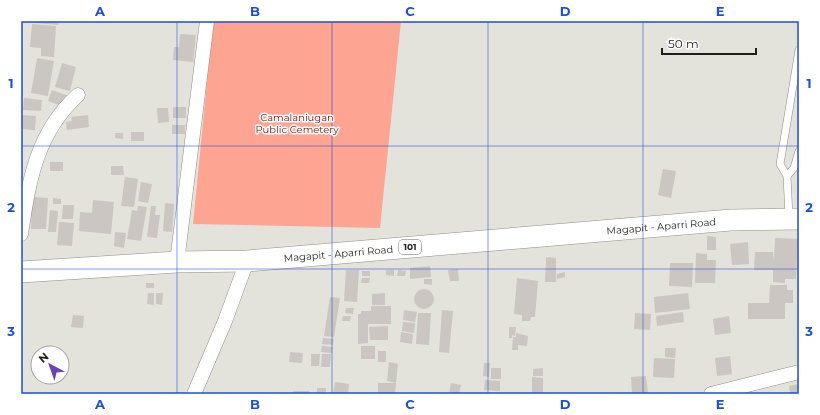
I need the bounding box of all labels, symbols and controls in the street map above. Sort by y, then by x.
text: A [94,3,106,19]
text: B [250,3,260,19]
text: C [405,3,415,19]
text: D [560,3,571,19]
text: E [716,3,725,19]
scale bar [662,30,756,56]
text: 50 m [668,36,699,51]
text: 1 [8,75,14,91]
text: 1 [806,75,812,91]
park label: Camalaniugan Public Cemetery [255,111,339,136]
text: 2 [7,199,15,215]
text: 2 [805,199,813,215]
street label: Magapit - Aparri Road [606,215,717,238]
road number: 101 [399,240,421,254]
street label: Magapit - Aparri Road [283,243,394,265]
text: 3 [6,323,15,339]
text: 3 [804,323,813,339]
north arrow [30,345,70,385]
text: N [35,349,51,366]
text: A [94,396,106,412]
text: B [250,396,260,412]
text: C [405,396,415,412]
text: D [560,396,571,412]
text: E [716,396,725,412]

